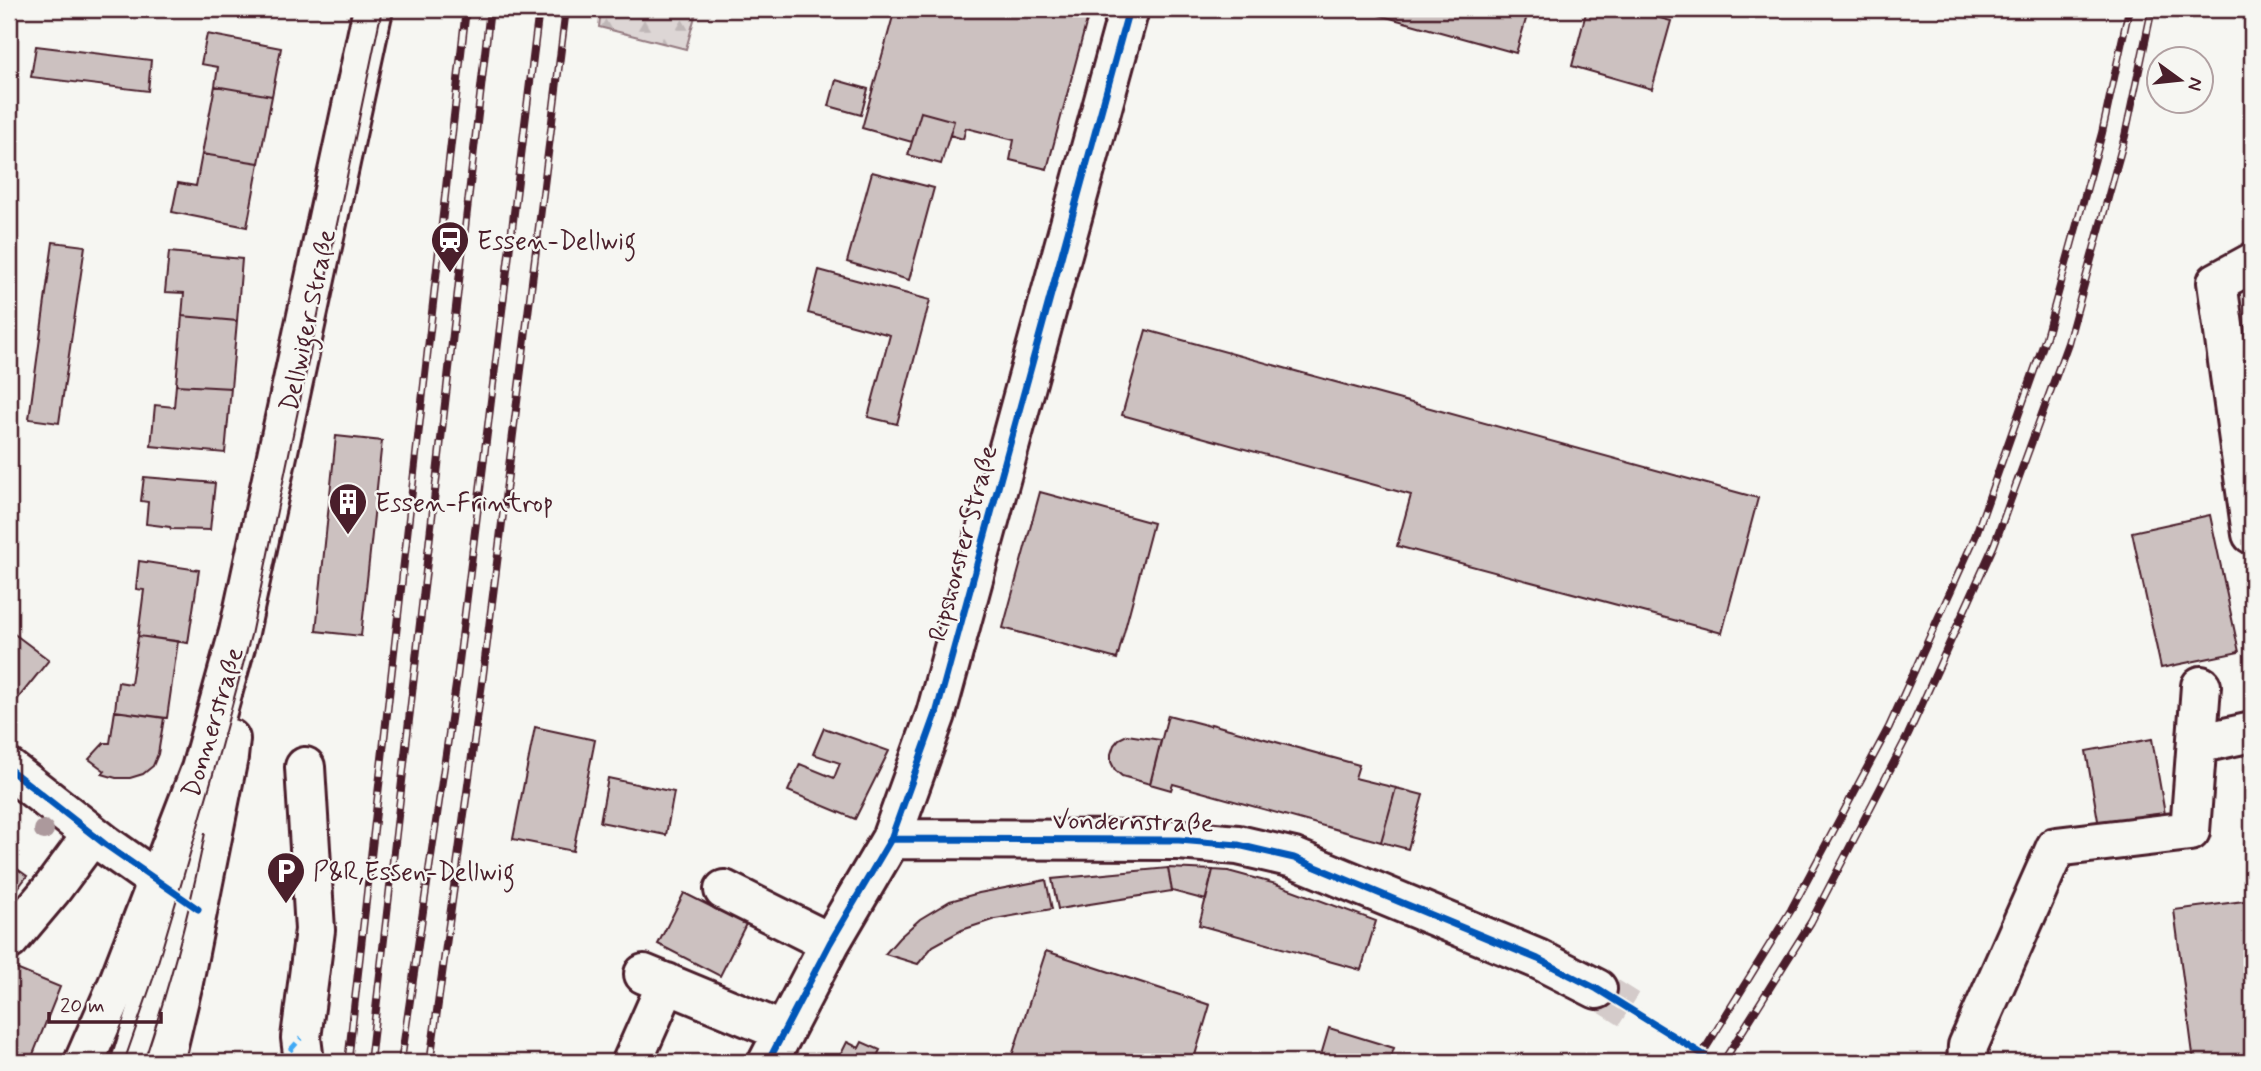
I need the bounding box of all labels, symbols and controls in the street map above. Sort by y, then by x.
north arrow [2146,46,2216,116]
text: N [2181,75,2209,93]
station icon: Essen-Dellwig [429,219,471,274]
place label: Essen-Dellwig [477,225,636,262]
street label: Dellwiger Straße [273,226,348,415]
street label: Ripshorster Straße [921,441,1007,645]
building icon: Essen-Frintrop [327,481,369,536]
place label: Essen-Frintrop [375,487,554,521]
street label: Donnerstraße [175,643,253,802]
street label: Vondernstraße [1052,805,1214,841]
parking icon: P&R,Essen-Dellwig [265,850,307,905]
place label: P&R,Essen-Dellwig [313,856,515,893]
scale bar [49,980,161,1024]
text: 20 m [60,992,105,1020]

